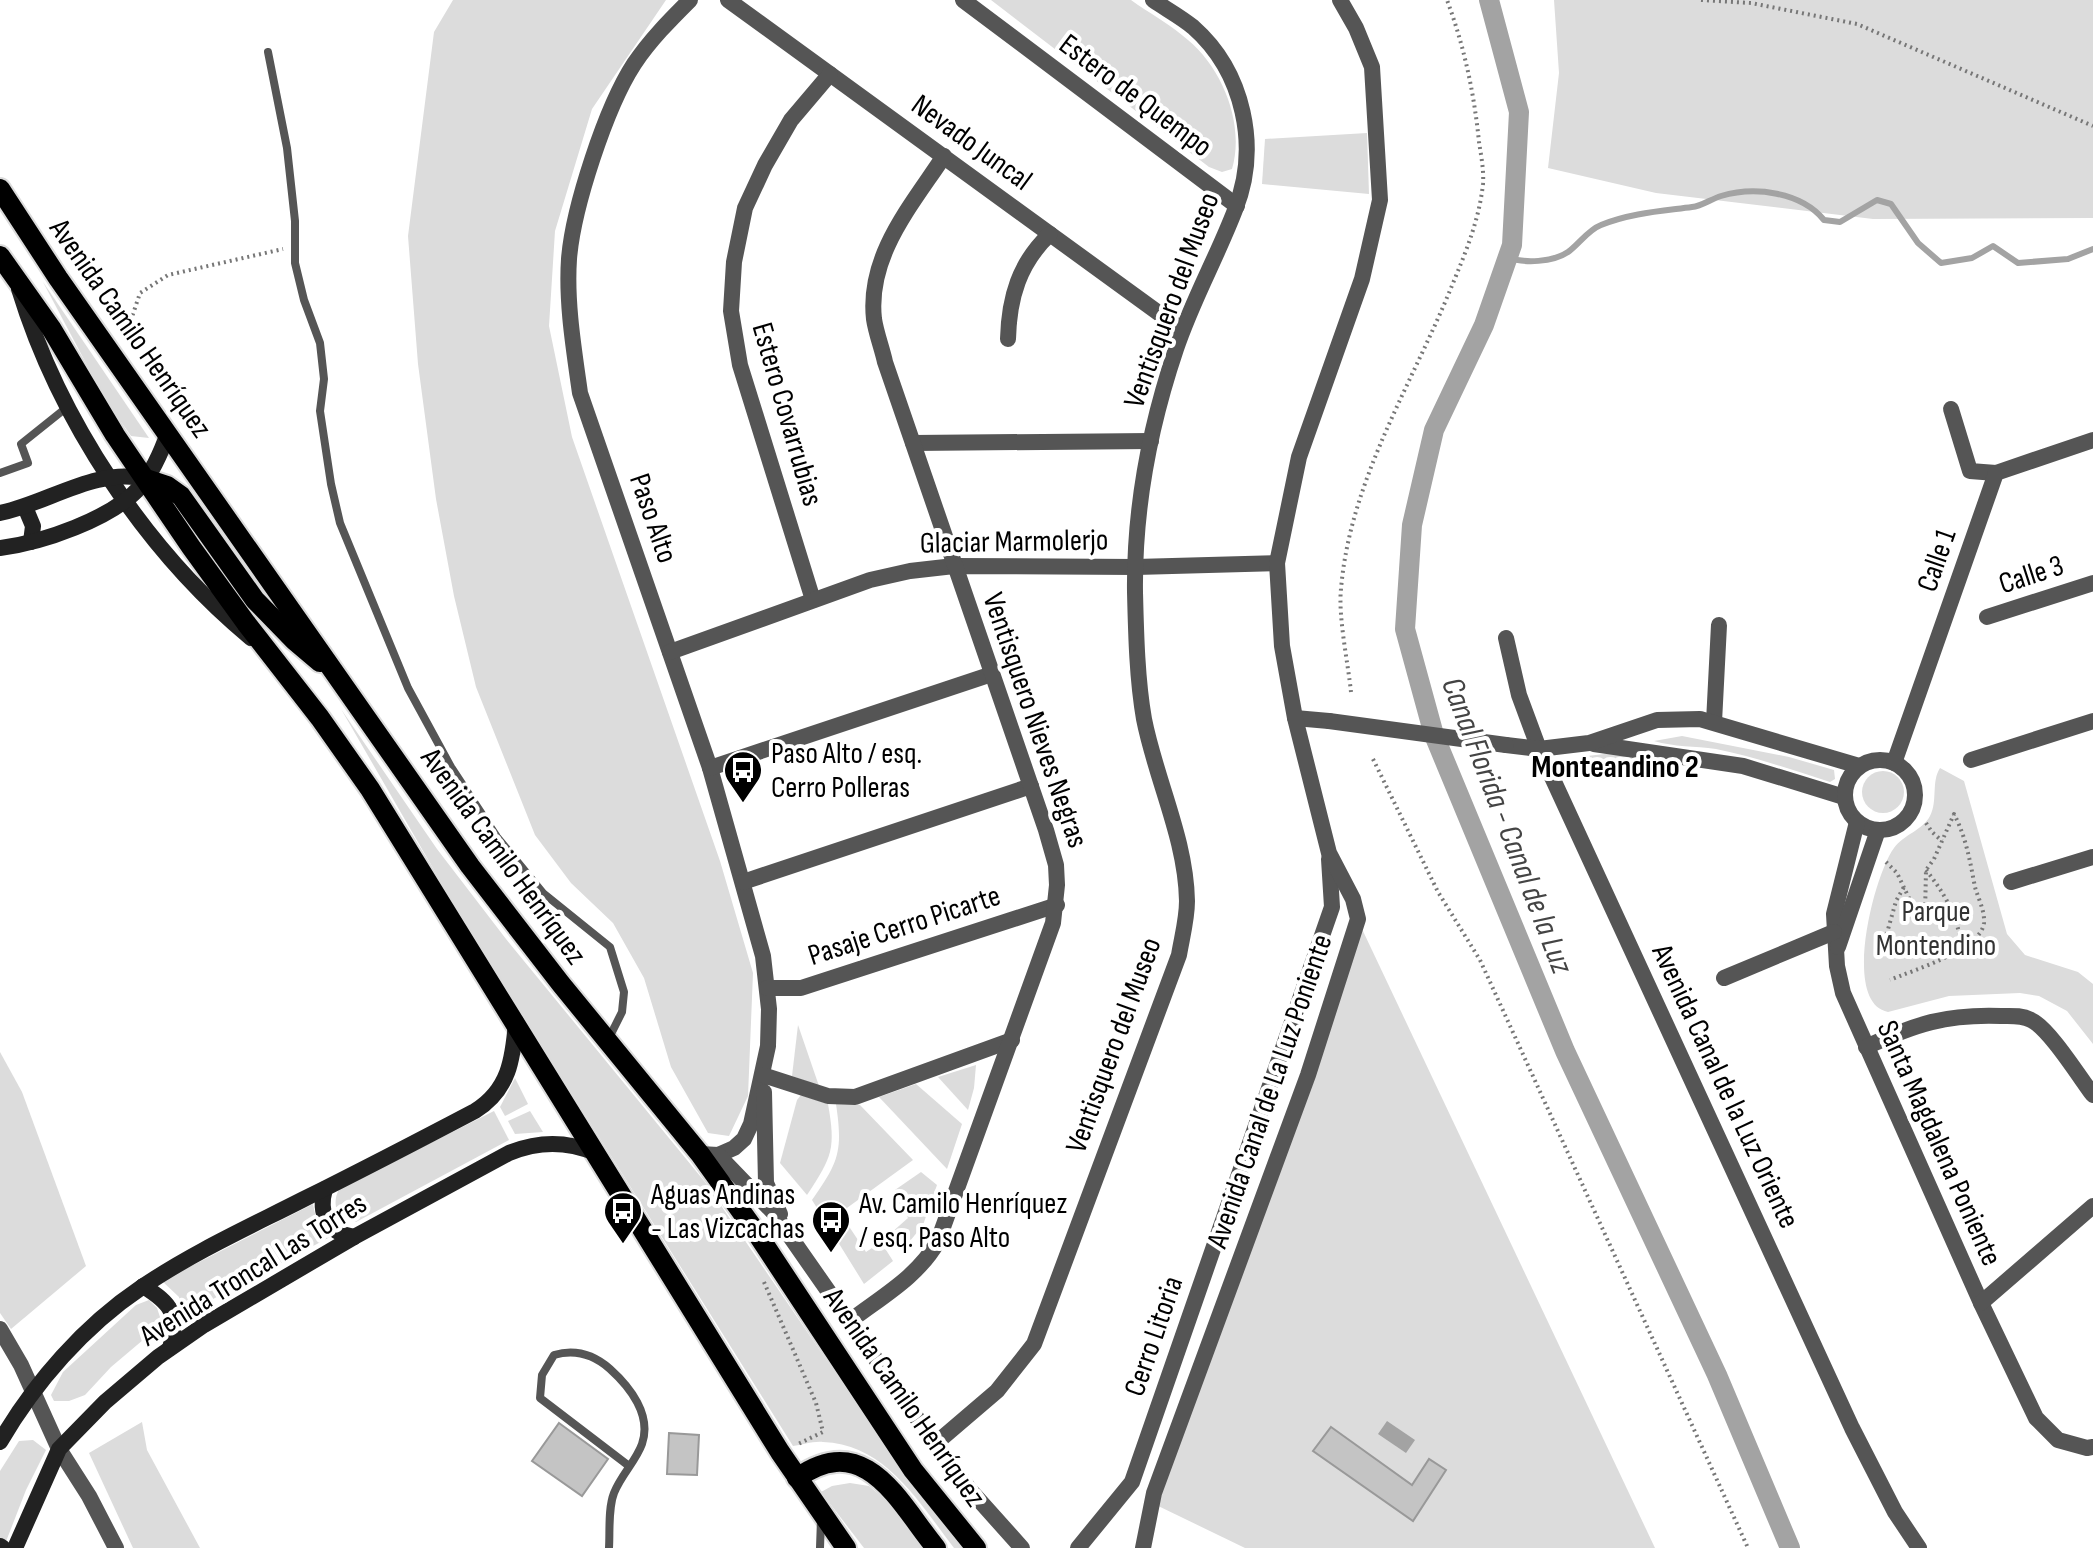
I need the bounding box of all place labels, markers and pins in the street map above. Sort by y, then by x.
place label: Paso Alto / esq. Cerro Polleras [771,736,922,806]
bus stop icon: Paso Alto / esq. Cerro Polleras [722,749,764,804]
place label: Aguas Andinas - Las Vizcachas [650,1177,805,1247]
place label: Av. Camilo Henríquez / esq. Paso Alto [858,1186,1067,1256]
bus stop icon: Aguas Andinas - Las Vizcachas [602,1190,644,1245]
bus stop icon: Av. Camilo Henríquez / esq. Paso Alto [810,1199,852,1254]

